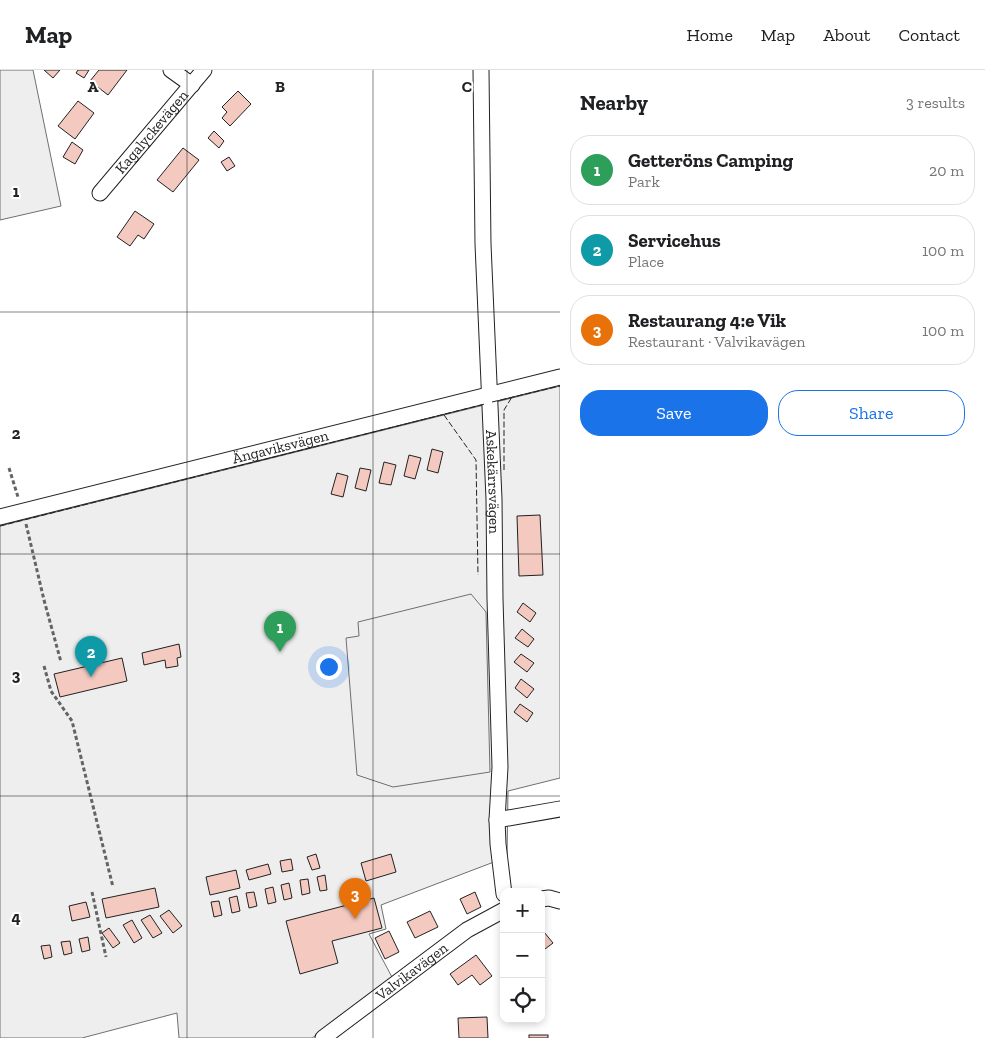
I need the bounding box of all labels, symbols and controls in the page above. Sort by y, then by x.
text: Map [25,20,72,49]
text: Home [686,24,733,46]
text: Map [761,24,795,46]
text: About [823,24,870,46]
text: Contact [898,24,960,46]
text: A [88,77,99,96]
text: B [275,77,285,96]
text: C [462,77,472,96]
street label: Kagalyckevägen [111,86,192,177]
text: Nearby [580,90,648,115]
text: 3 results [906,93,965,112]
text: Getteröns Camping [628,149,793,172]
text: 1 [594,161,600,180]
text: 20 m [929,161,964,180]
text: Park [628,172,660,191]
text: 1 [13,182,20,201]
text: Servicehus [628,229,721,252]
text: 2 [593,241,601,260]
text: 100 m [922,241,964,260]
text: Place [628,252,664,271]
text: Restaurang 4:e Vik [628,309,786,332]
text: 3 [593,321,601,340]
text: 100 m [922,321,964,340]
text: Restaurant · Valvikavägen [628,332,805,351]
button: Save [580,390,768,436]
button: Share [778,390,965,436]
text: 2 [12,424,21,443]
street label: Ängaviksvägen [230,426,331,468]
street label: Askekärrsvägen [482,429,503,534]
pin: 1 [264,611,296,652]
pin: 2 [75,636,107,677]
your location [316,654,342,680]
text: 3 [12,666,21,685]
pin: 3 [339,878,371,919]
map controls [500,888,545,1023]
button: + [500,888,545,933]
text: 4 [11,908,21,927]
button: − [500,933,545,978]
street label: Valvikavägen [372,938,452,1005]
button: locate [500,978,545,1023]

